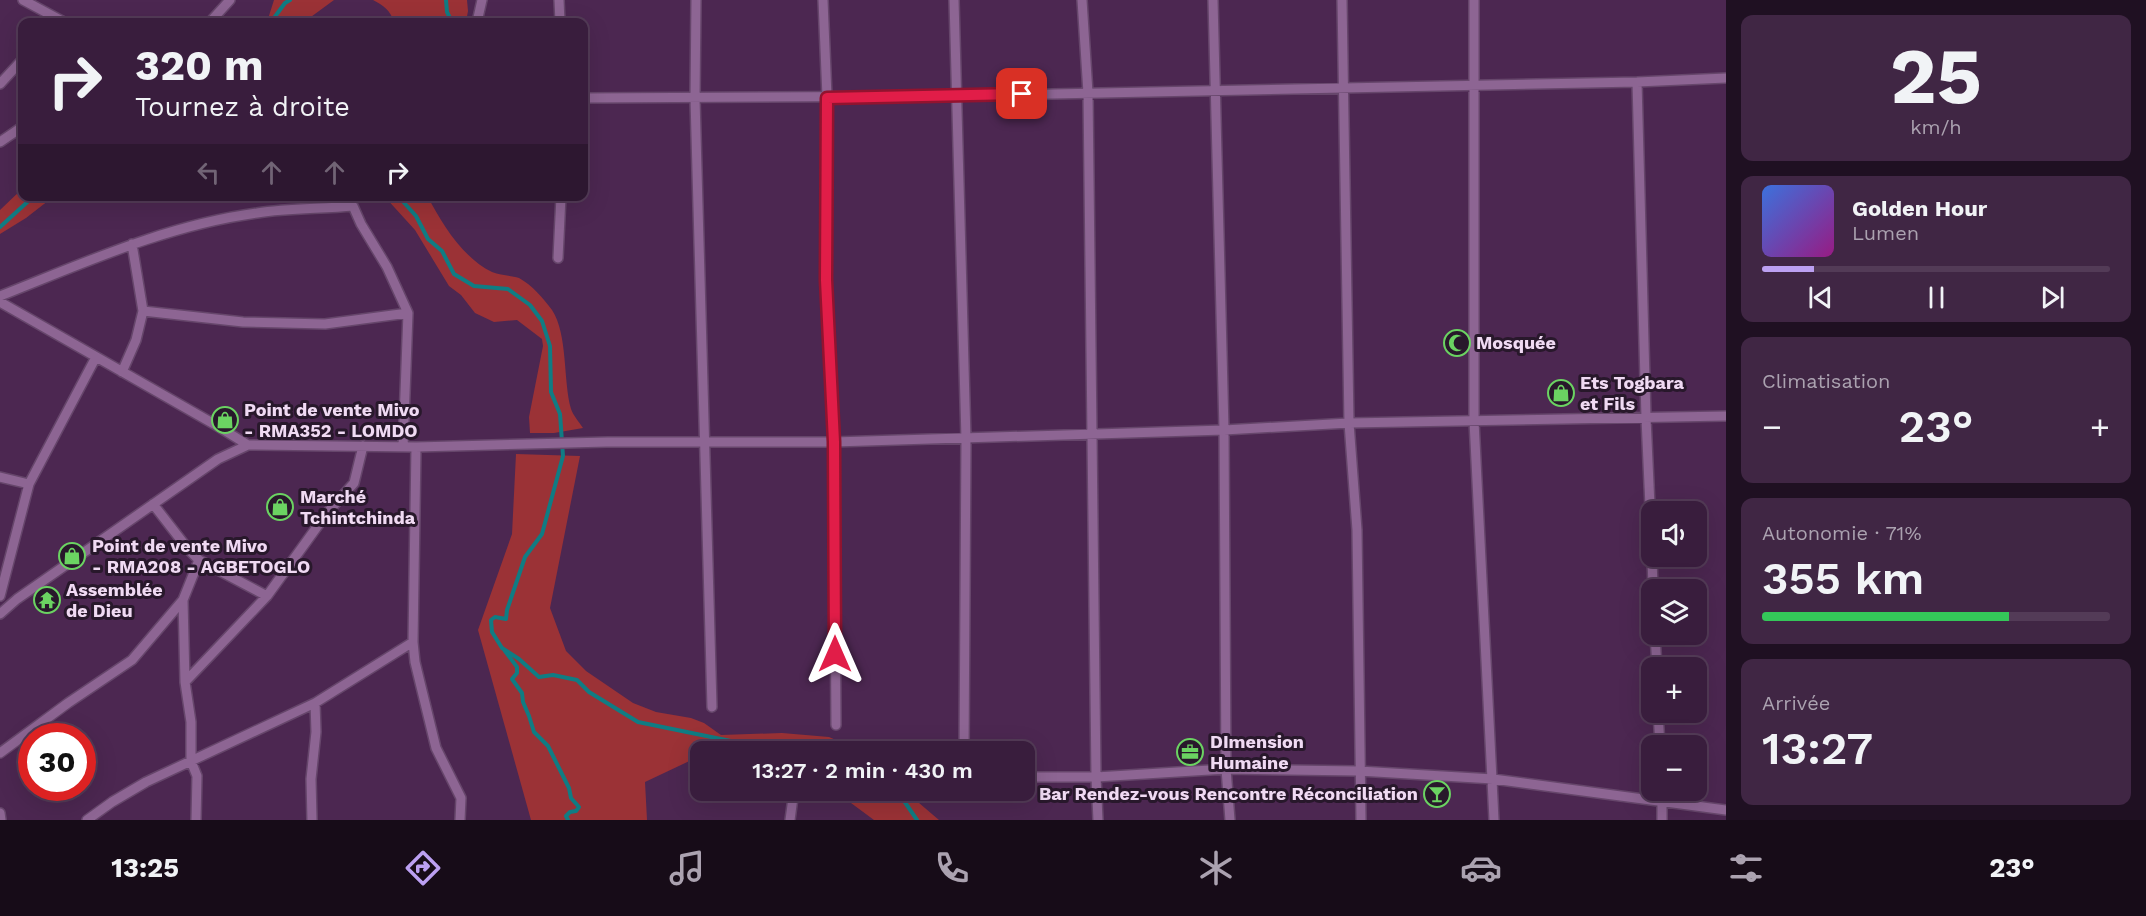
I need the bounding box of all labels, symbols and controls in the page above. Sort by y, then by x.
text: 25 [1890,30,1982,122]
text: 320 m [135,41,264,90]
icon: right [36,42,114,120]
pin [996,68,1047,119]
icon: arrive [1005,77,1038,110]
text: Tournez à droite [135,91,350,123]
text: km/h [1910,115,1962,139]
icon: left [192,156,225,189]
icon: ahead [255,156,288,189]
icon: ahead [318,156,351,189]
icon: right [381,156,414,189]
text: Golden Hour [1852,196,1987,221]
text: Lumen [1852,221,1919,245]
icon: previous [1804,281,1837,314]
icon: pause [1920,281,1953,314]
icon: next [2036,281,2069,314]
mosque icon: Mosquée [1442,328,1472,358]
place label: Mosquée [1476,332,1556,353]
text: Climatisation [1762,369,1890,393]
place label: Ets Togbara et Fils [1580,372,1685,414]
shop icon: Ets Togbara et Fils [1546,378,1576,408]
place label: Point de vente Mivo - RMA352 - LOMDO [244,399,420,441]
text: 23° [1899,400,1973,453]
shop icon: Point de vente Mivo - RMA352 - LOMDO [210,405,240,435]
text: − [1762,407,1782,446]
text: + [2090,407,2110,446]
place label: Marché Tchintchinda [300,486,416,528]
shop icon: Marché Tchintchinda [265,492,295,522]
map controls [1641,501,1707,801]
button: sound [1641,501,1707,567]
text: Autonomie · 71% [1762,521,1922,545]
place label: Point de vente Mivo - RMA208 - AGBETOGLO [92,535,310,577]
shop icon: Point de vente Mivo - RMA208 - AGBETOGLO [57,541,87,571]
text: 355 km [1762,552,1924,605]
place label: Assemblée de Dieu [66,579,163,621]
button: layers [1641,579,1707,645]
temple icon: Assemblée de Dieu [32,585,62,615]
position arrow [803,622,867,686]
button: + [1641,657,1707,723]
text: Arrivée [1762,691,1830,715]
text: 13:27 [1762,722,1873,775]
speed limit sign: 30 [18,723,96,801]
place label: DImension Humaine [1210,731,1304,773]
button: − [1641,735,1707,801]
office icon: DImension Humaine [1175,737,1205,767]
text: 13:27 · 2 min · 430 m [752,758,973,783]
bar icon: Bar Rendez-vous Rencontre Réconciliation [1422,779,1452,809]
place label: Bar Rendez-vous Rencontre Réconciliation [1039,783,1418,804]
icon: directions [402,847,444,889]
icon: music [666,847,708,889]
icon: phone [931,847,973,889]
icon: climate [1195,847,1237,889]
icon: car [1460,847,1502,889]
icon: filters [1725,847,1767,889]
text: 13:25 [111,852,179,884]
text: 23° [1989,852,2035,884]

